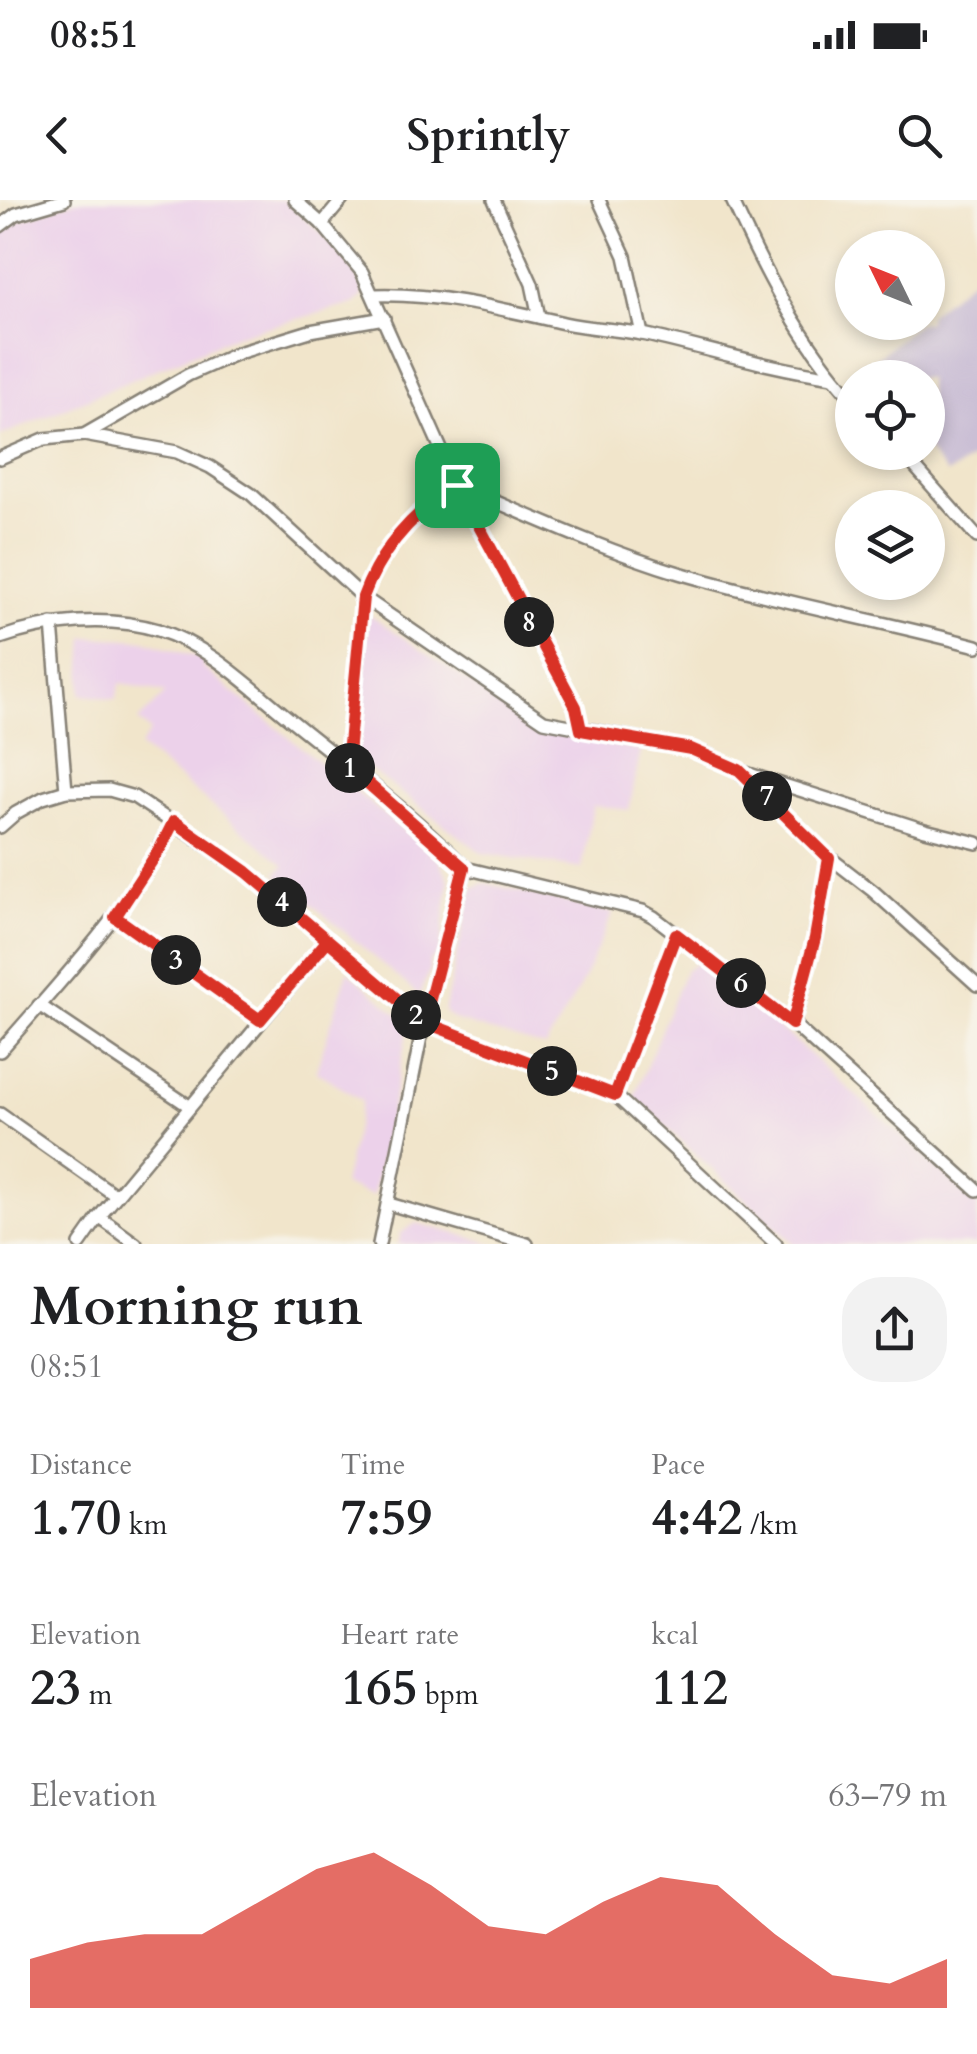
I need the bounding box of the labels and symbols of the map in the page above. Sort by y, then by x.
north arrow [835,230,945,340]
pin [415,443,500,528]
pin: 8 [504,597,554,647]
pin: 1 [325,743,375,793]
pin: 7 [742,771,792,821]
pin: 4 [257,877,307,927]
pin: 3 [151,935,201,985]
pin: 6 [716,958,766,1008]
pin: 2 [391,990,441,1040]
pin: 5 [527,1046,577,1096]

